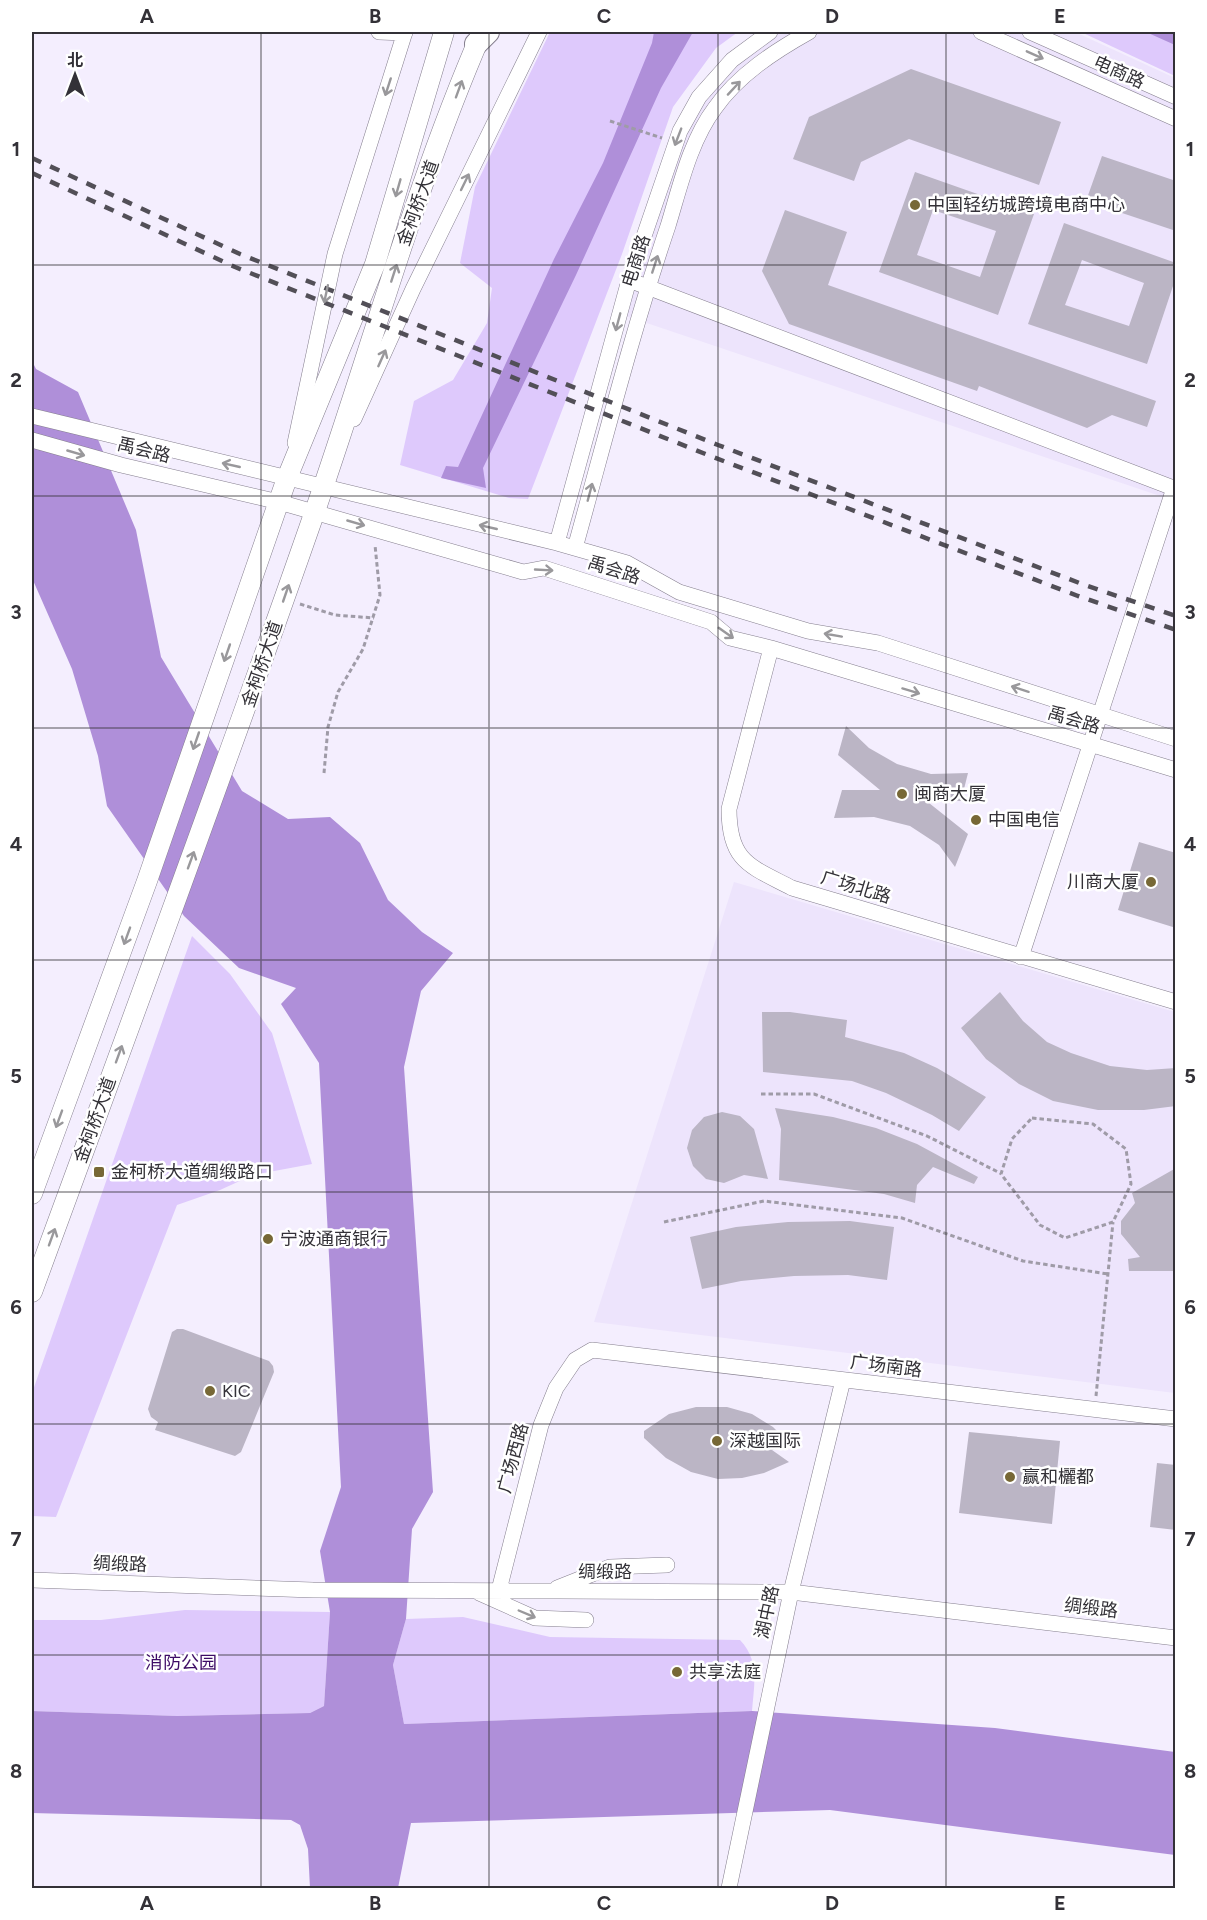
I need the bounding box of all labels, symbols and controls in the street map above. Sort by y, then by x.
text: A [140,4,155,28]
text: B [369,4,381,28]
text: C [597,4,611,28]
text: D [825,4,839,28]
text: E [1054,4,1066,28]
north arrow [45,45,105,105]
one-way arrow [1025,50,1043,62]
text: 北 [67,51,83,70]
street label: 电商路 [1090,51,1148,93]
one-way arrow [381,77,392,96]
one-way arrow [455,80,466,99]
one-way arrow [726,81,740,96]
one-way arrow [672,127,683,146]
text: 1 [12,137,20,161]
text: 1 [1186,137,1194,161]
street label: 金柯桥大道 [392,157,444,249]
one-way arrow [460,173,472,191]
one-way arrow [392,178,403,197]
place label: 中国轻纺城跨境电商中心 [927,194,1125,216]
marker: 中国轻纺城跨境电商中心 [908,198,922,212]
street label: 电商路 [617,232,655,290]
one-way arrow [650,255,661,274]
one-way arrow [389,264,400,283]
one-way arrow [320,285,332,304]
one-way arrow [612,312,623,331]
one-way arrow [376,349,388,367]
text: 2 [10,368,22,392]
text: 2 [1184,368,1196,392]
street label: 禹会路 [115,433,173,467]
one-way arrow [67,447,86,459]
one-way arrow [221,459,241,470]
one-way arrow [585,483,597,502]
one-way arrow [346,518,365,530]
one-way arrow [479,520,498,532]
street label: 禹会路 [585,551,643,589]
one-way arrow [533,565,553,576]
one-way arrow [282,584,293,603]
text: 3 [10,600,22,624]
text: 3 [1184,600,1196,624]
street label: 金柯桥大道 [237,618,287,710]
one-way arrow [718,626,734,639]
one-way arrow [823,630,843,641]
one-way arrow [221,643,232,661]
one-way arrow [1011,682,1030,693]
one-way arrow [901,686,920,697]
street label: 禹会路 [1045,702,1103,738]
one-way arrow [190,731,201,750]
place label: 闽商大厦 [914,783,986,805]
marker: 闽商大厦 [895,787,909,801]
place label: 中国电信 [988,809,1060,831]
marker: 中国电信 [969,813,983,827]
text: 4 [10,832,23,856]
text: 4 [1184,832,1197,856]
one-way arrow [186,851,197,870]
street label: 广场北路 [818,866,894,908]
place label: 川商大厦 [1067,871,1139,893]
marker: 川商大厦 [1144,875,1158,889]
one-way arrow [121,926,132,945]
one-way arrow [115,1046,126,1064]
text: 5 [10,1064,22,1088]
text: 5 [1184,1064,1196,1088]
street label: 金柯桥大道 [69,1074,121,1166]
one-way arrow [53,1109,64,1128]
place label: 金柯桥大道绸缎路口 [111,1161,273,1183]
marker: 金柯桥大道绸缎路口 [92,1165,106,1179]
one-way arrow [47,1228,58,1247]
place label: 宁波通商银行 [280,1228,388,1250]
marker: 宁波通商银行 [261,1232,275,1246]
text: 6 [10,1295,22,1319]
text: 6 [1184,1295,1196,1319]
street label: 广场南路 [849,1351,923,1381]
place label: KIC [222,1380,251,1402]
marker: KIC [203,1384,217,1398]
street label: 广场西路 [493,1420,533,1496]
place label: 深越国际 [729,1430,801,1452]
marker: 深越国际 [710,1434,724,1448]
place label: 赢和欐都 [1022,1466,1094,1488]
marker: 赢和欐都 [1003,1470,1017,1484]
text: 7 [10,1527,22,1551]
text: 7 [1184,1527,1196,1551]
street label: 绸缎路 [93,1552,147,1576]
street label: 绸缎路 [578,1561,632,1583]
street label: 湖中路 [751,1583,783,1641]
street label: 绸缎路 [1063,1594,1119,1622]
one-way arrow [518,1609,536,1620]
park label: 消防公园 [145,1652,217,1674]
place label: 共享法庭 [689,1661,761,1683]
marker: 共享法庭 [670,1665,684,1679]
text: 8 [10,1759,22,1783]
text: 8 [1184,1759,1196,1783]
text: A [140,1891,155,1915]
text: B [369,1891,381,1915]
text: C [597,1891,611,1915]
text: D [825,1891,839,1915]
text: E [1054,1891,1066,1915]

